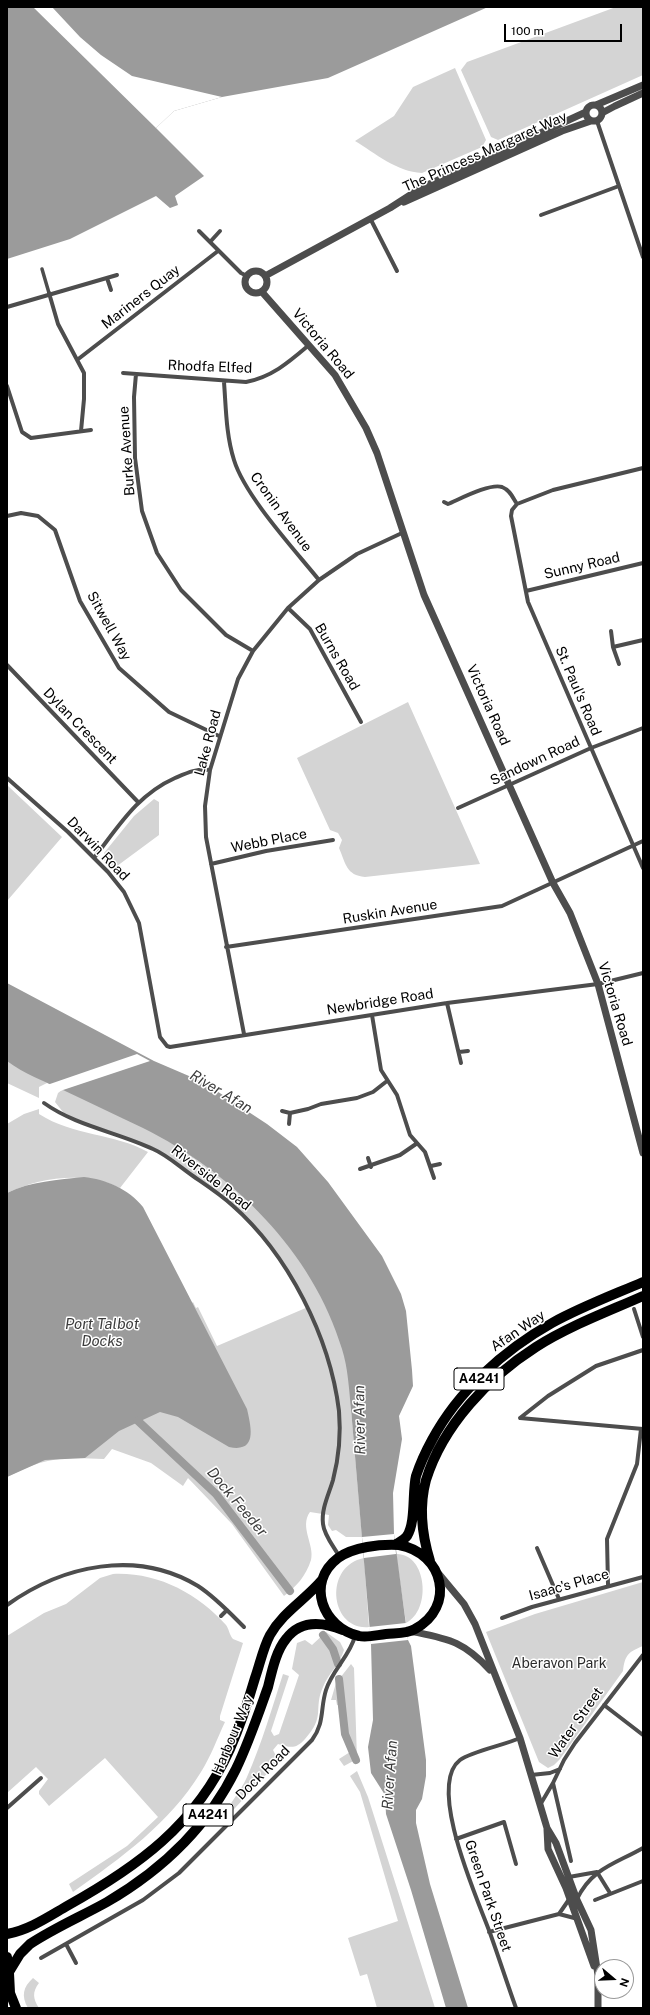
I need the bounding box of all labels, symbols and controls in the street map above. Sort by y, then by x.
scale bar [506,16,624,42]
text: 100 m [511,24,544,38]
street label: The Princess Margaret Way [400,108,570,196]
street label: Mariners Quay [99,261,183,333]
street label: Victoria Road [289,305,357,383]
street label: Rhodfa Elfed [167,357,253,377]
street label: Burke Avenue [115,406,139,496]
street label: Cronin Avenue [247,469,315,555]
street label: Sunny Road [542,549,622,583]
street label: Sitwell Way [83,589,135,663]
street label: Burns Road [311,620,363,694]
street label: St. Paul's Road [552,644,604,738]
street label: Victoria Road [463,662,513,748]
street label: Dylan Crescent [39,684,121,768]
street label: Lake Road [191,708,225,778]
street label: Sandown Road [488,733,582,789]
street label: Darwin Road [63,814,133,884]
street label: Webb Place [230,825,308,857]
street label: Ruskin Avenue [342,896,438,928]
street label: Victoria Road [594,960,636,1048]
street label: Newbridge Road [325,985,435,1019]
water label: River Afan [187,1066,255,1118]
street label: Riverside Road [168,1142,254,1214]
street label: Afan Way [488,1307,548,1355]
water label: Port Talbot Docks [65,1315,139,1350]
road number: A4241 [454,1368,504,1390]
water label: River Afan [350,1385,370,1455]
water label: Dock Feeder [203,1464,271,1540]
street label: Isaac's Place [527,1566,611,1604]
park label: Aberavon Park [511,1656,607,1672]
street label: Water Street [545,1684,607,1762]
street label: Harbour Way [209,1693,257,1777]
water label: River Afan [379,1740,401,1810]
street label: Dock Road [232,1742,294,1804]
road number: A4241 [183,1804,233,1826]
street label: Green Park Street [461,1838,515,1954]
north arrow [594,1959,634,1999]
text: N [617,1977,631,1989]

